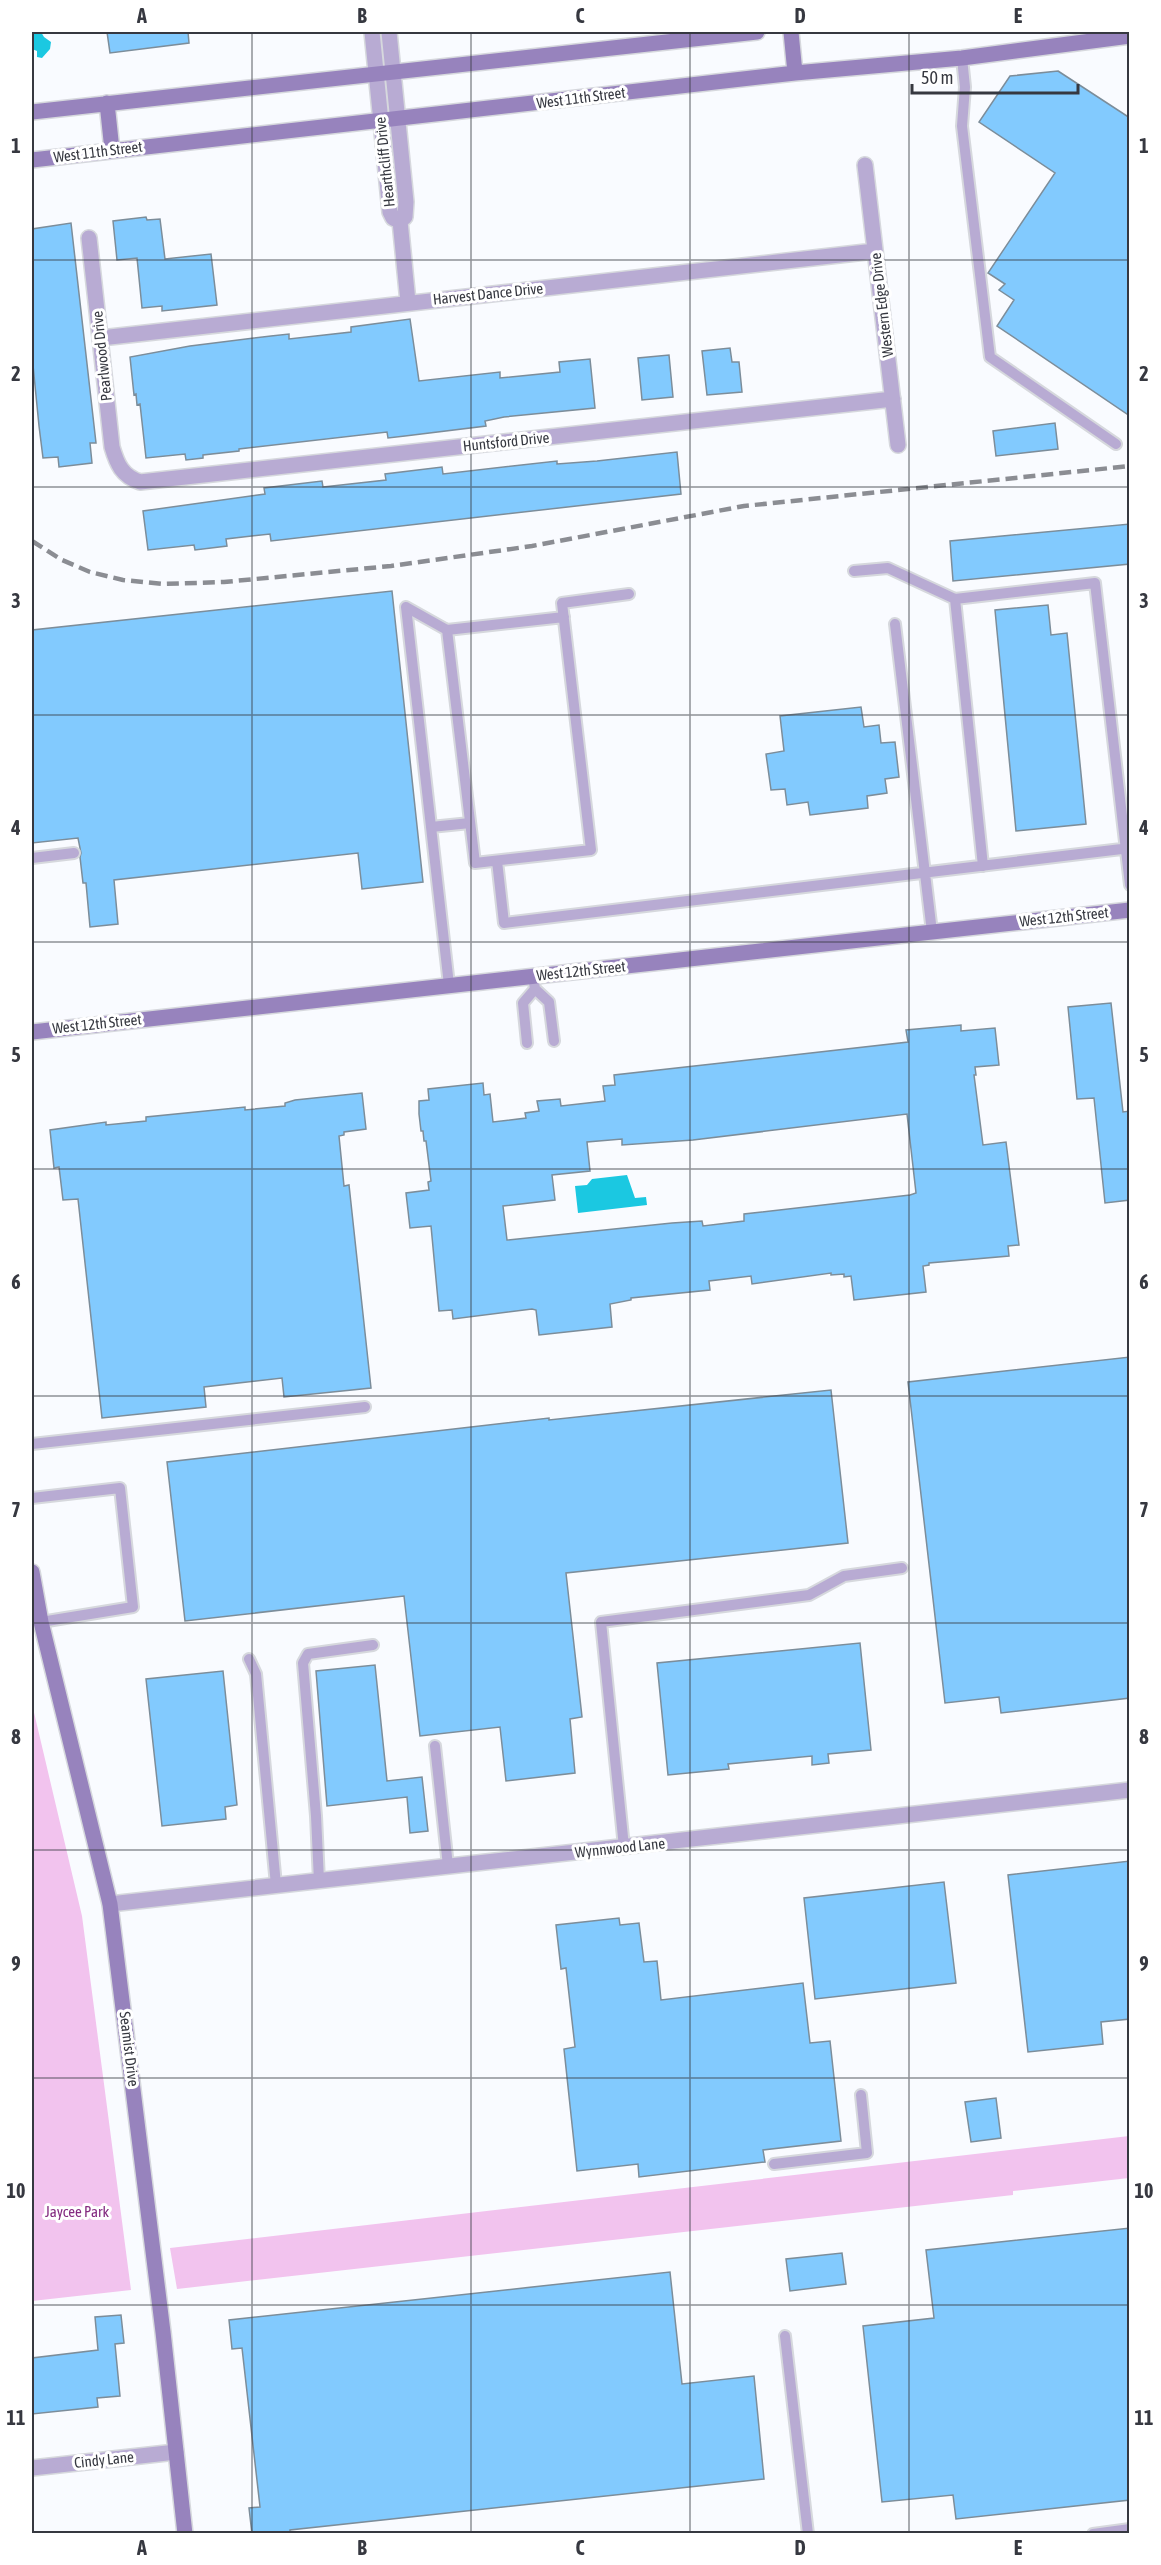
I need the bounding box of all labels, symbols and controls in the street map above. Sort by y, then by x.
text: A [136,4,147,27]
text: B [357,4,367,27]
text: C [576,4,585,27]
text: D [794,4,806,27]
text: E [1014,4,1023,27]
scale bar [912,57,1078,95]
text: 50 m [921,67,953,88]
street label: West 11th Street [535,84,626,111]
street label: Hearthcliff Drive [371,116,398,208]
text: 1 [11,134,21,157]
text: 1 [1139,134,1149,157]
street label: West 11th Street [52,138,143,165]
street label: Western Edge Drive [867,252,896,358]
street label: Harvest Dance Drive [432,279,544,308]
street label: Pearlwood Drive [88,310,115,402]
text: 2 [11,362,21,385]
text: 2 [1139,362,1149,385]
street label: Huntsford Drive [462,428,550,454]
text: 3 [11,589,21,612]
text: 3 [1139,589,1149,612]
text: 4 [10,816,21,839]
text: 4 [1138,816,1149,839]
street label: West 12th Street [1019,903,1109,930]
street label: West 12th Street [536,957,626,984]
street label: West 12th Street [52,1010,142,1037]
text: 5 [11,1043,21,1066]
text: 5 [1139,1043,1149,1066]
text: 6 [11,1270,21,1293]
text: 6 [1139,1270,1149,1293]
text: 7 [11,1498,21,1521]
text: 7 [1139,1498,1149,1521]
text: 8 [11,1725,21,1748]
text: 8 [1139,1725,1149,1748]
street label: Wynnwood Lane [574,1834,666,1861]
text: 9 [11,1952,21,1975]
text: 9 [1139,1952,1149,1975]
street label: Seamist Drive [116,2011,143,2087]
text: 10 [7,2179,25,2202]
text: 10 [1135,2179,1153,2202]
park label: Jaycee Park [45,2203,109,2220]
text: 11 [7,2406,25,2429]
text: 11 [1135,2406,1153,2429]
street label: Cindy Lane [73,2448,135,2471]
text: A [136,2536,147,2559]
text: B [357,2536,367,2559]
text: C [576,2536,585,2559]
text: D [794,2536,806,2559]
text: E [1014,2536,1023,2559]

